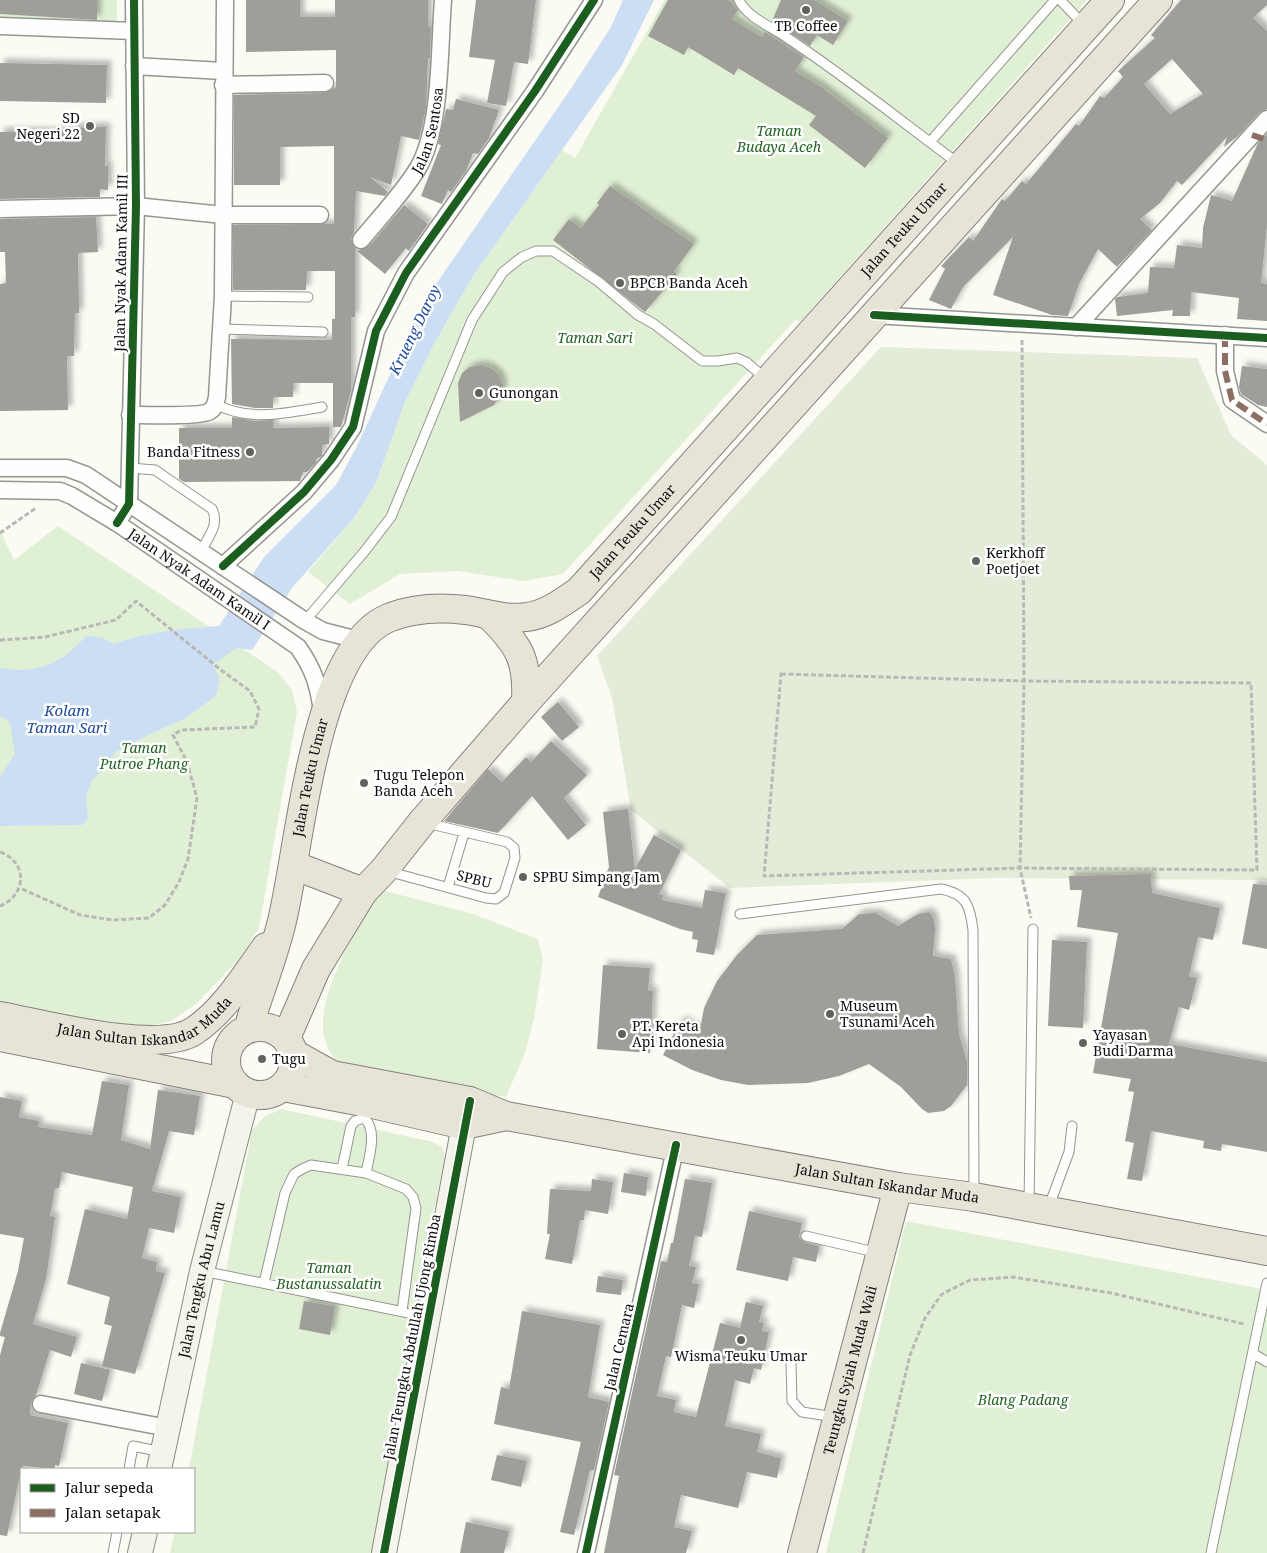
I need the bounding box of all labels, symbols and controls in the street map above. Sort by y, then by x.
marker: TB Coffee [800,4,812,16]
place label: TB Coffee [775,16,837,35]
street label: Jalan Sentosa [406,86,447,178]
place label: SD Negeri 22 [16,108,80,143]
marker: SD Negeri 22 [84,120,96,132]
park label: Taman Budaya Aceh [736,121,822,156]
street label: Jalan Nyak Adam Kamil III [109,174,132,353]
street label: Jalan Teuku Umar [855,178,951,281]
place label: BPCB Banda Aceh [630,273,748,292]
marker: BPCB Banda Aceh [614,277,626,289]
water label: Krueng Daroy [383,281,445,379]
park label: Taman Sari [557,328,633,347]
place label: Gunongan [489,383,558,402]
marker: Gunongan [473,387,485,399]
place label: Banda Fitness [147,442,240,461]
marker: Banda Fitness [244,446,256,458]
street label: Jalan Teuku Umar [584,480,680,583]
street label: Jalan Nyak Adam Kamil I [124,523,274,634]
place label: Kerkhoff Poetjoet [986,543,1046,578]
marker: Kerkhoff Poetjoet [970,555,982,567]
water label: Kolam Taman Sari [27,700,108,737]
street label: Jalan Teuku Umar [288,716,332,839]
park label: Taman Putroe Phang [99,738,189,773]
place label: Tugu Telepon Banda Aceh [374,765,464,800]
marker: Tugu Telepon Banda Aceh [358,777,370,789]
street label: SPBU [455,865,494,892]
place label: SPBU Simpang Jam [533,867,660,886]
marker: SPBU Simpang Jam [517,871,529,883]
street label: Jalan Sultan Iskandar Muda [55,992,235,1049]
place label: Museum Tsunami Aceh [840,996,935,1031]
marker: Museum Tsunami Aceh [824,1008,836,1020]
place label: PT. Kereta Api Indonesia [632,1016,725,1051]
place label: Yayasan Budi Darma [1092,1025,1174,1060]
marker: PT. Kereta Api Indonesia [616,1028,628,1040]
marker: Yayasan Budi Darma [1077,1037,1089,1049]
place label: Tugu [272,1049,306,1068]
marker: Tugu [256,1053,268,1065]
street label: Jalan Sultan Iskandar Muda [793,1158,981,1207]
street label: Jalan Tengku Abu Lamu [173,1199,229,1361]
street label: Jalan Teungku Abdullah Ujong Rimba [378,1212,445,1463]
park label: Taman Bustanussalatin [275,1258,382,1293]
street label: Teungku Syiah Muda Wali [818,1283,881,1457]
street label: Jalan Cemara [599,1301,638,1393]
marker: Wisma Teuku Umar [735,1334,747,1346]
place label: Wisma Teuku Umar [675,1346,808,1365]
park label: Blang Padang [977,1390,1069,1409]
legend [20,1468,195,1533]
text: Jalur sepeda [64,1477,154,1497]
text: Jalan setapak [64,1502,161,1522]

